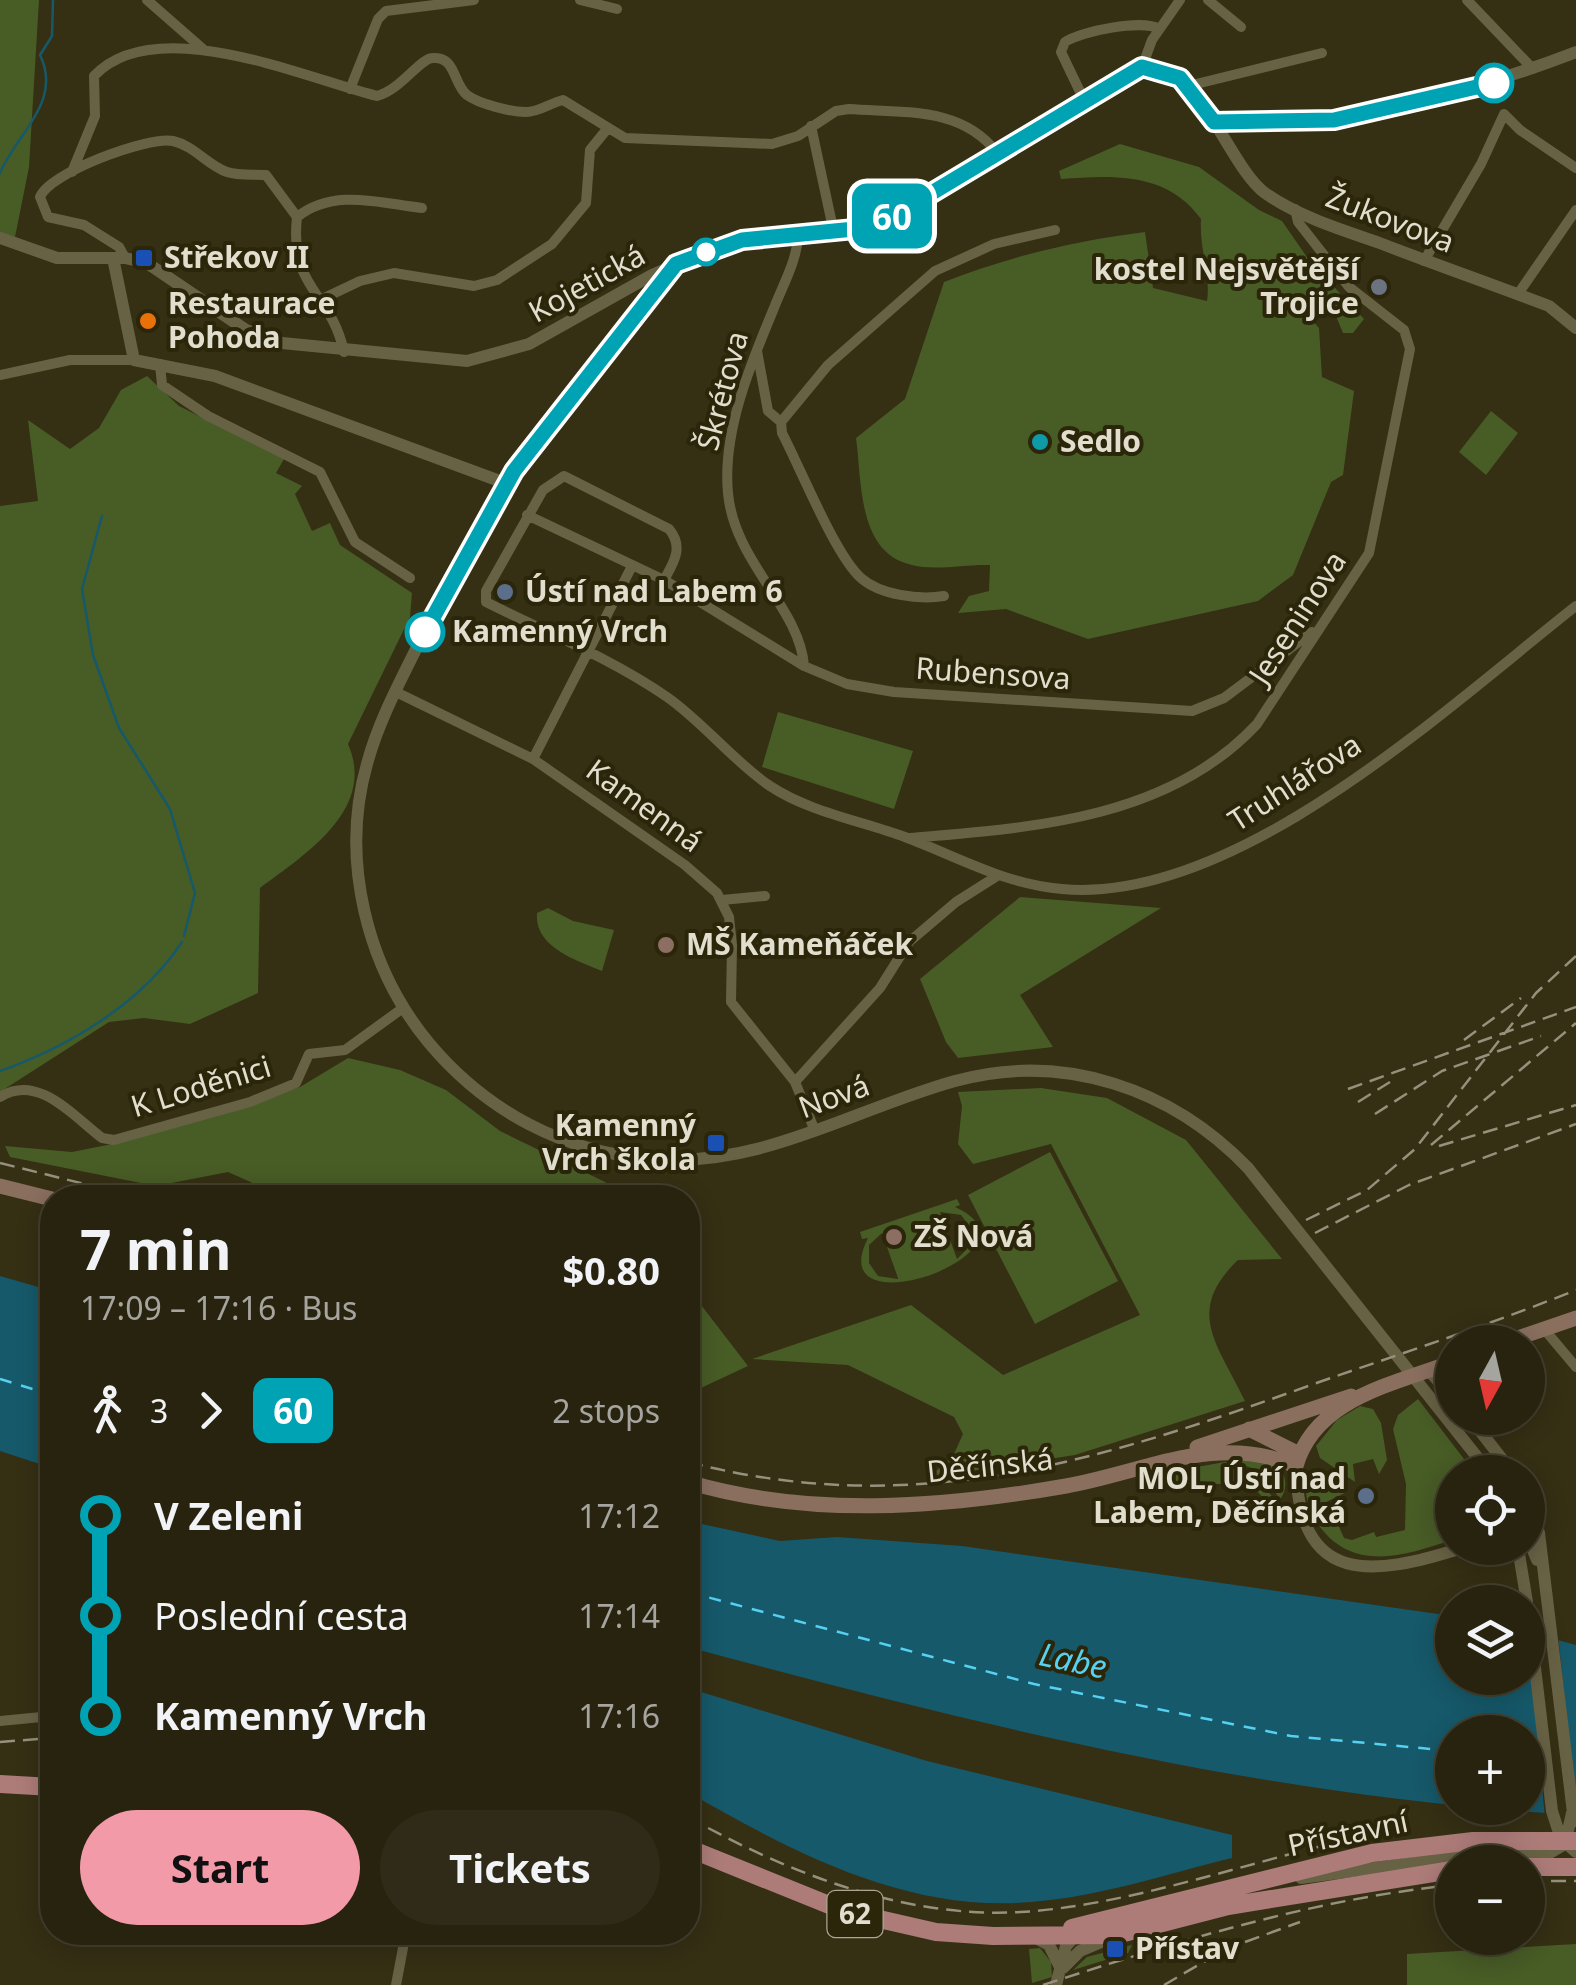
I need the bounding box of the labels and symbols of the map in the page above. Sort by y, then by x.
unlabelled marker [1475,64,1513,102]
street label: Žukovova [1321,175,1460,262]
line badge: 60 [847,184,937,248]
street label: Kojetická [521,234,652,331]
place label: Střekov II [164,236,309,277]
unlabelled marker [693,239,719,265]
marker: Střekov II [133,247,155,269]
place label: kostel Nejsvětější Trojice [1094,248,1361,323]
marker: kostel Nejsvětější Trojice [1368,276,1390,298]
place label: Restaurace Pohoda [168,282,335,357]
marker: Restaurace Pohoda [137,310,159,332]
street label: Škrétova [686,327,757,455]
place label: Sedlo [1060,420,1141,461]
marker: Sedlo [1029,431,1051,453]
street label: Jeseninova [1237,543,1355,694]
place label: Ústí nad Labem 6 [525,570,783,611]
marker: Ústí nad Labem 6 [494,581,516,603]
place label: Kamenný Vrch [452,610,668,651]
marker: Kamenný Vrch [406,613,444,651]
street label: Rubensova [914,647,1072,698]
street label: Truhlářova [1220,724,1369,840]
street label: Kamenná [579,749,711,861]
place label: MŠ Kameňáček [686,923,914,964]
marker: MŠ Kameňáček [655,934,677,956]
street label: K Loděnici [126,1045,275,1126]
street label: Nová [792,1064,875,1127]
place label: Kamenný Vrch škola [542,1104,697,1179]
marker: Kamenný Vrch škola [705,1132,727,1154]
place label: ZŠ Nová [914,1215,1033,1256]
marker: ZŠ Nová [883,1226,905,1248]
north arrow [1435,1325,1545,1435]
street label: Děčínská [925,1437,1055,1492]
place label: MOL, Ústí nad Labem, Děčínská [1093,1457,1346,1532]
marker: MOL, Ústí nad Labem, Děčínská [1355,1485,1377,1507]
water label: Labe [1036,1631,1111,1688]
street label: Přístavní [1284,1800,1413,1865]
road number: 62 [828,1891,882,1937]
place label: Přístav [1135,1927,1240,1968]
marker: Přístav [1104,1938,1126,1960]

